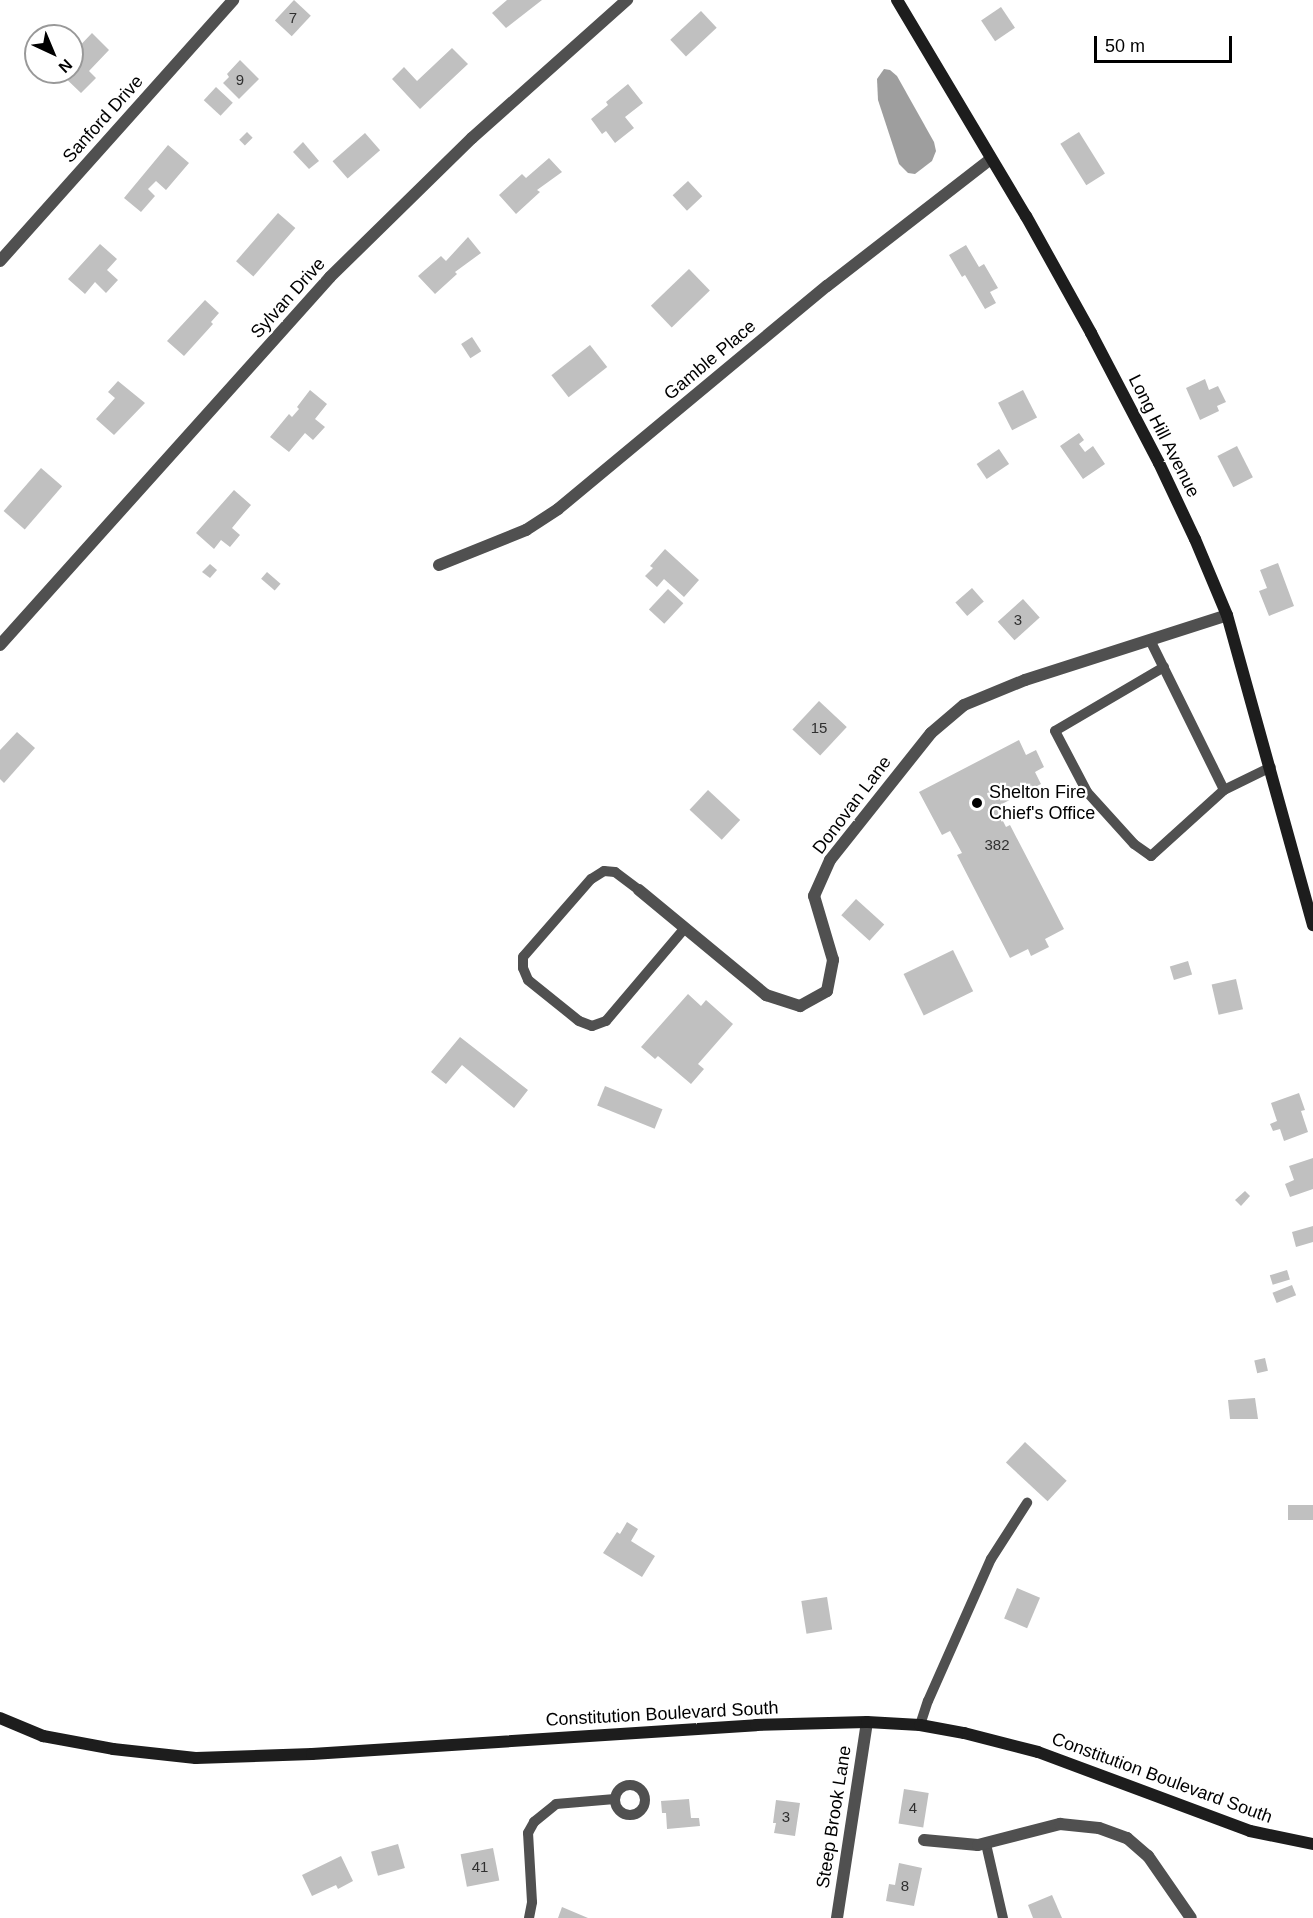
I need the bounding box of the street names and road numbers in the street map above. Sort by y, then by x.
street label: Sanford Drive [58,71,148,167]
street label: Sylvan Drive [246,253,330,343]
street label: Gamble Place [660,315,760,405]
street label: Long Hill Avenue [1124,371,1204,501]
street label: Donovan Lane [808,752,896,858]
street label: Constitution Boulevard South [545,1697,779,1731]
street label: Constitution Boulevard South [1049,1728,1275,1828]
street label: Steep Brook Lane [812,1744,856,1890]

